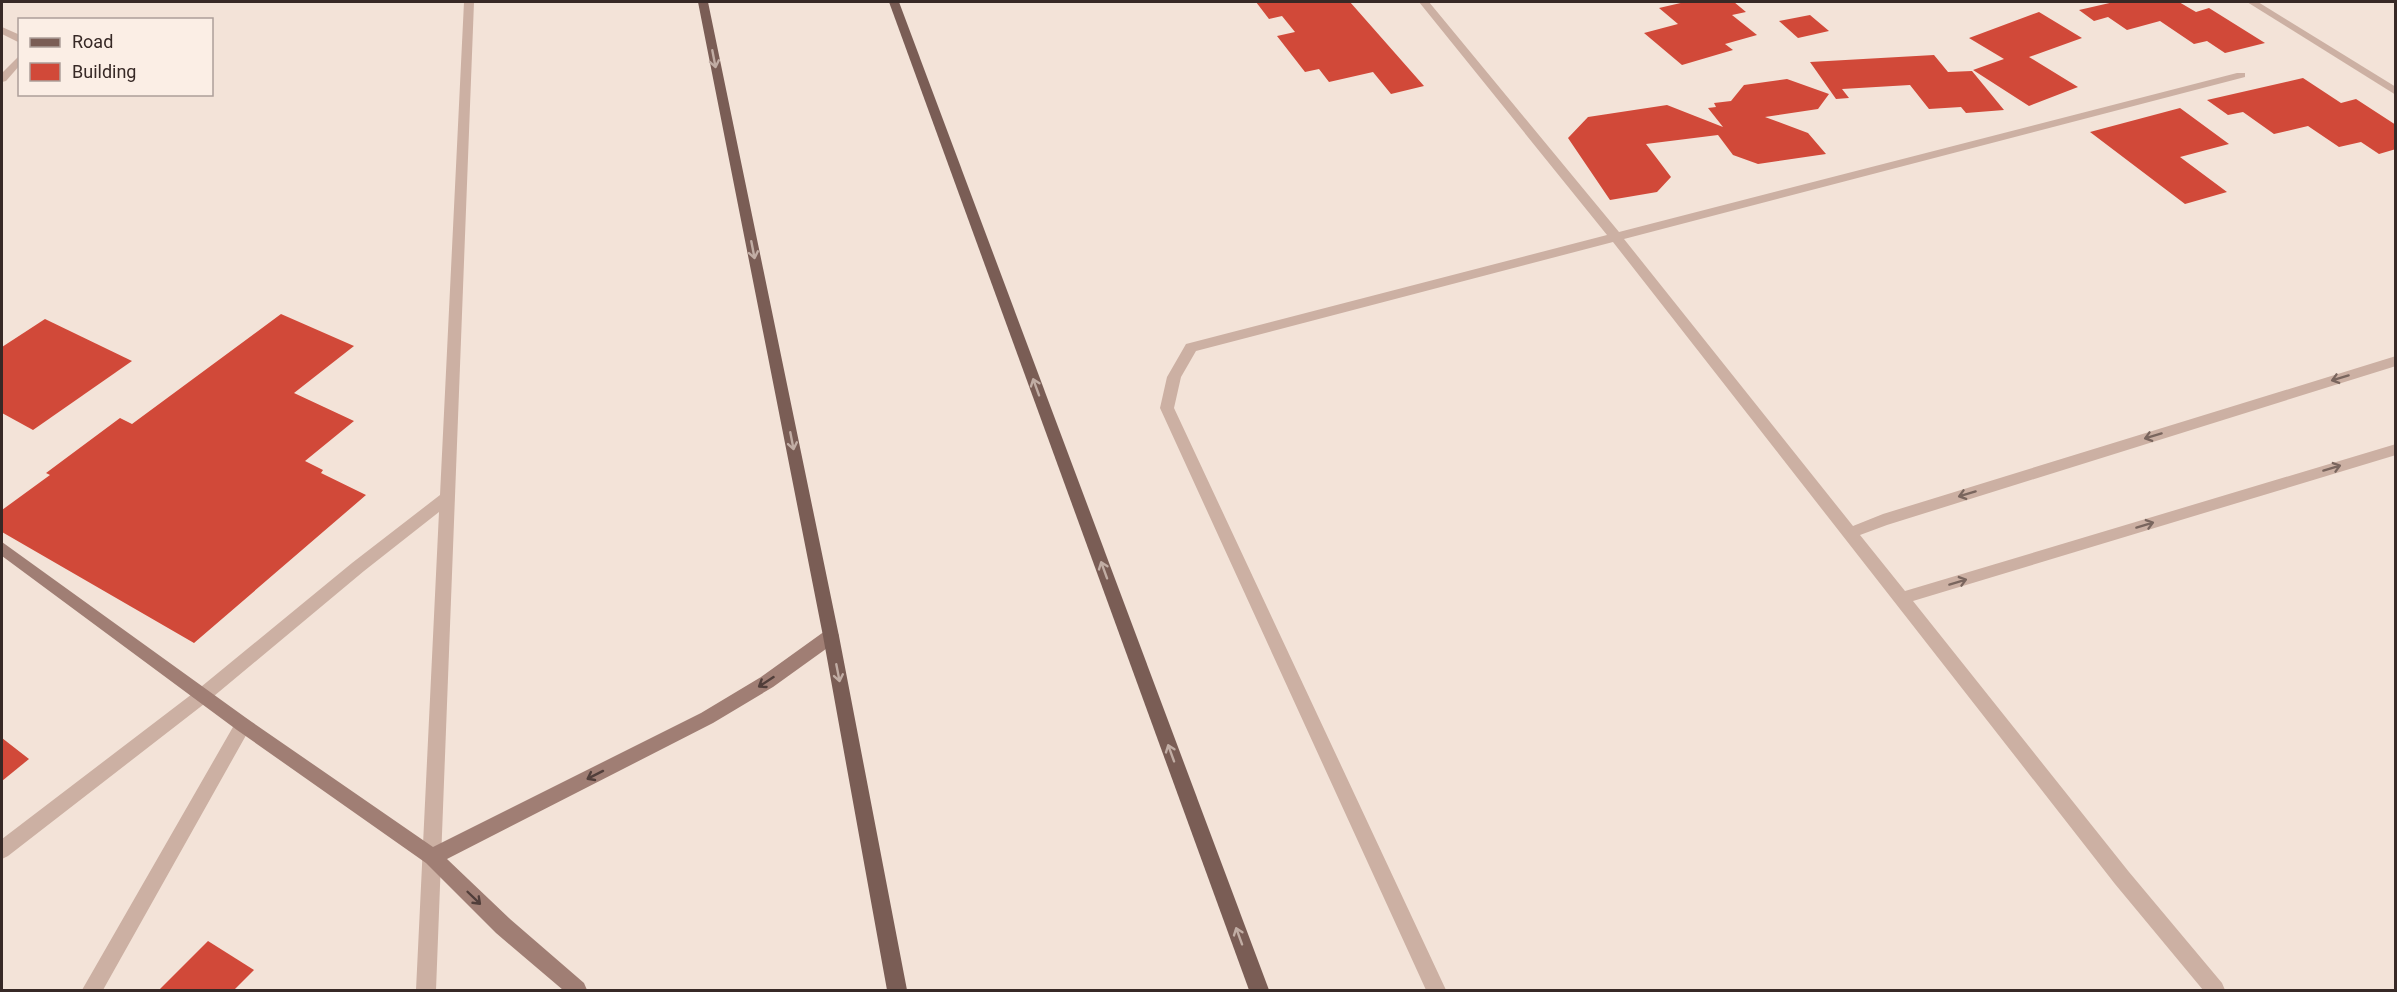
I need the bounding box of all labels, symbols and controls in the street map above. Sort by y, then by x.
legend [18,18,213,96]
text: Road [72,31,113,52]
one-way arrow [709,49,720,68]
text: Building [72,61,136,82]
one-way arrow [748,240,759,259]
one-way arrow [2331,373,2350,384]
one-way arrow [1030,378,1041,397]
one-way arrow [787,431,798,450]
one-way arrow [2144,431,2163,442]
one-way arrow [2322,462,2341,473]
one-way arrow [1958,489,1977,500]
one-way arrow [2135,519,2154,530]
one-way arrow [1097,561,1108,580]
one-way arrow [1949,576,1968,587]
one-way arrow [833,663,844,683]
one-way arrow [758,675,775,688]
one-way arrow [1165,744,1176,762]
one-way arrow [587,770,605,781]
one-way arrow [466,891,481,905]
one-way arrow [1232,927,1243,945]

